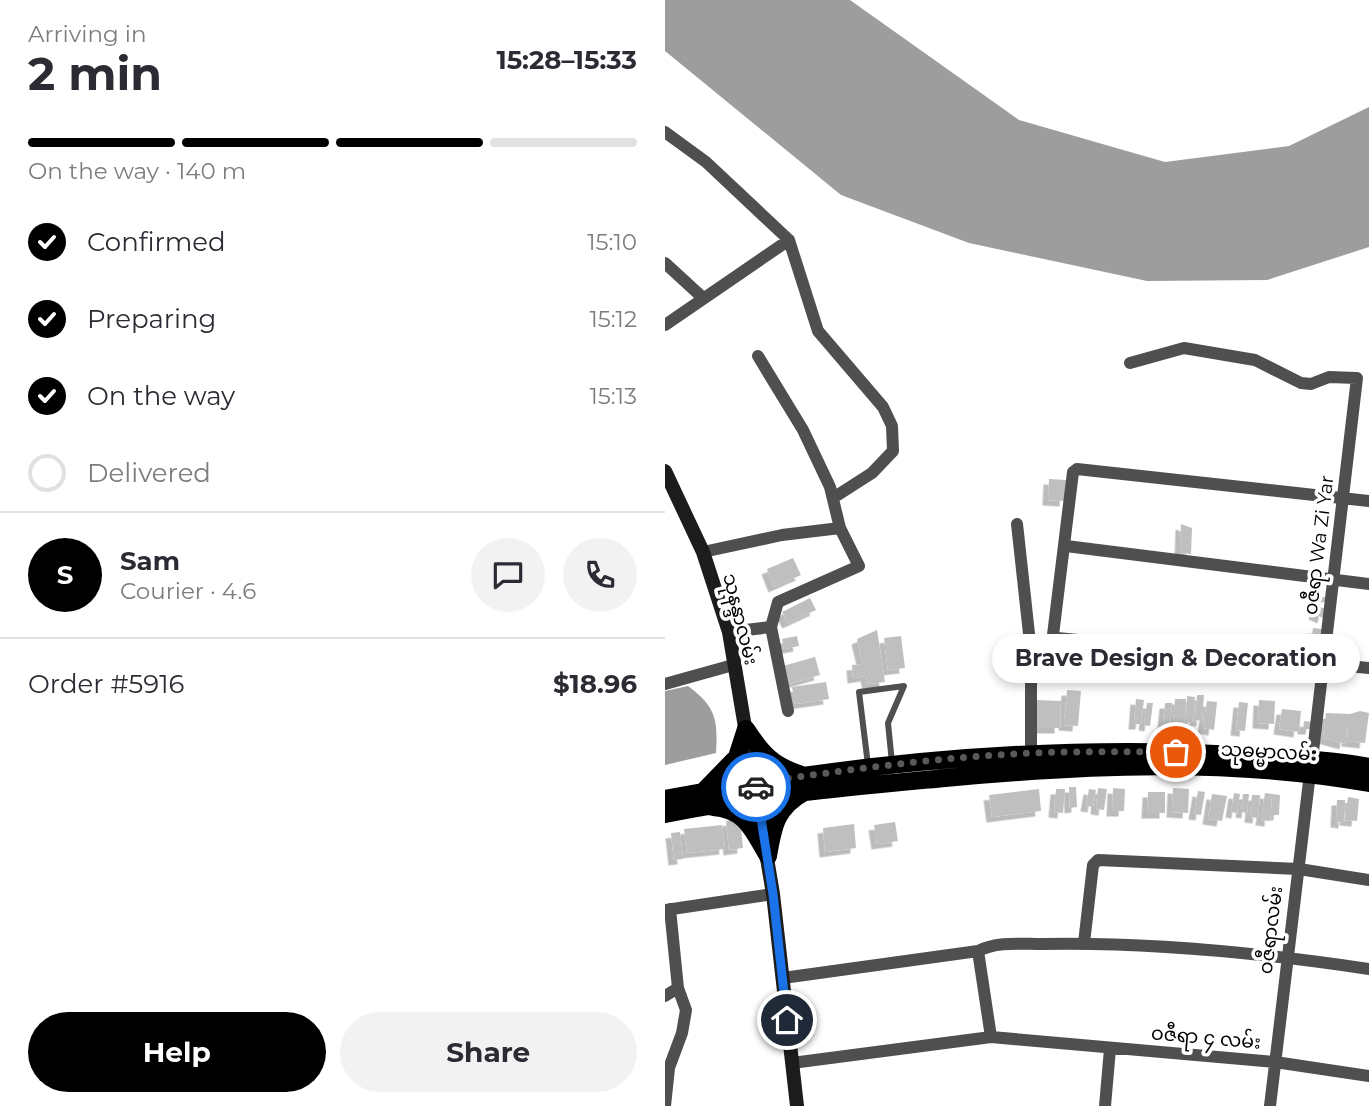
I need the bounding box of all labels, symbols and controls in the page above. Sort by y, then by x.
text: Arriving in [28,20,147,48]
text: 15:28–15:33 [496,44,637,76]
text: 2 min [28,45,162,102]
text: On the way · 140 m [28,157,246,185]
icon: check [28,223,66,261]
text: Confirmed [87,226,226,258]
text: 15:10 [587,228,637,256]
icon: check [28,300,66,338]
text: Preparing [87,303,216,335]
text: 15:12 [589,305,637,333]
icon: check [28,377,66,415]
text: On the way [87,380,235,412]
text: 15:13 [590,382,637,410]
text: Delivered [87,457,211,489]
street label: ၀ဇီရာ Wa Zi Yar [1296,474,1342,617]
button: chat [471,538,545,612]
button: phone [563,538,637,612]
text: Sam [120,545,180,577]
text: S [57,559,73,591]
street label: သုနန္ဒာလမ်း [713,570,766,669]
text: Courier · 4.6 [120,577,256,605]
callout: Brave Design & Decoration [992,633,1360,682]
text: Brave Design & Decoration [1015,644,1337,672]
text: Order #5916 [28,668,184,700]
text: $18.96 [553,668,637,700]
pin [1146,722,1206,782]
icon: bag [1157,733,1195,771]
street label: သုဓမ္မာလမ်း [1220,734,1318,771]
courier [721,752,791,822]
icon: car [737,768,775,806]
street label: ဝဇီရာလမ်း [1251,884,1291,976]
pin [757,990,817,1050]
icon: home [768,1001,806,1039]
button: Help [28,1012,326,1092]
button: Share [340,1012,637,1092]
street label: ဝဇီရာ ၄ လမ်း [1150,1018,1262,1058]

